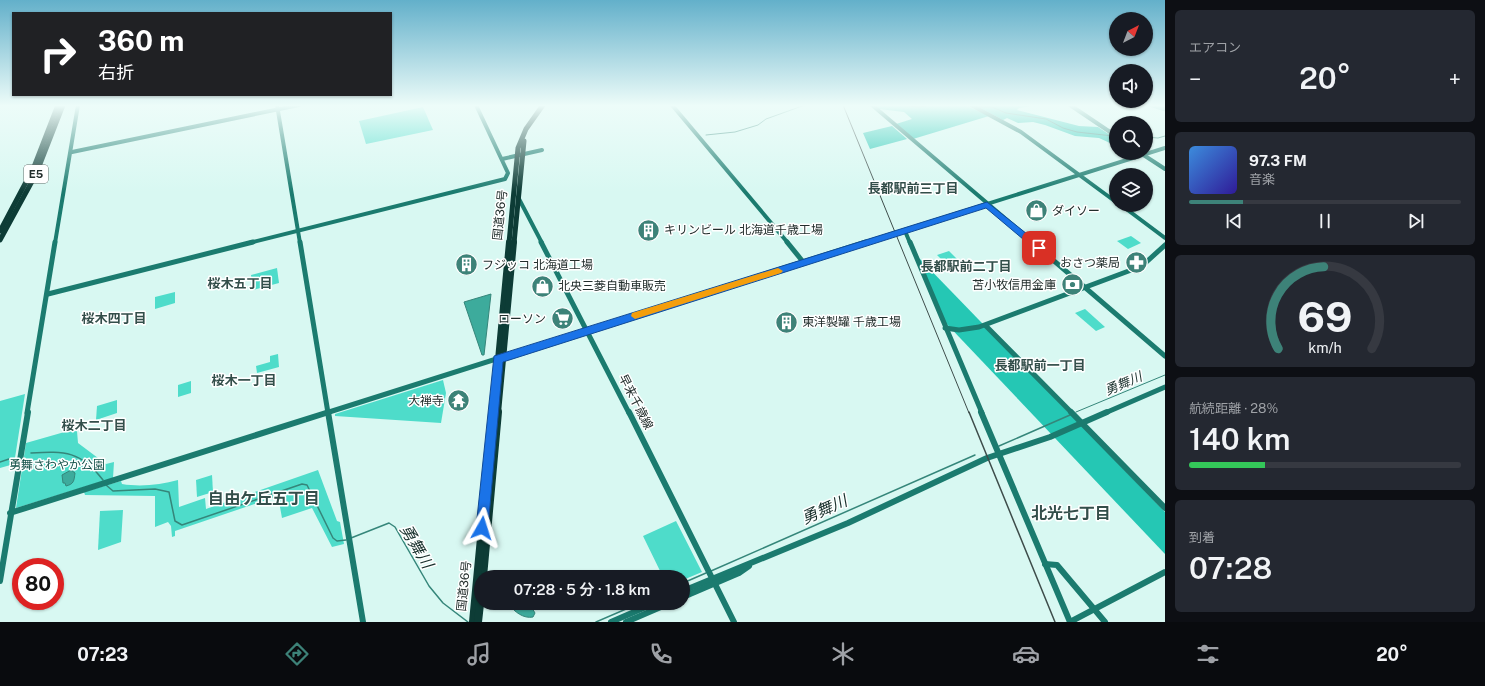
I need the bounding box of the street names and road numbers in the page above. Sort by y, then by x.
road number: E5 [24,165,48,183]
street label: 国道36号 [490,189,510,241]
street label: 早来千歳線 [616,372,656,432]
street label: 国道36号 [454,560,474,612]

